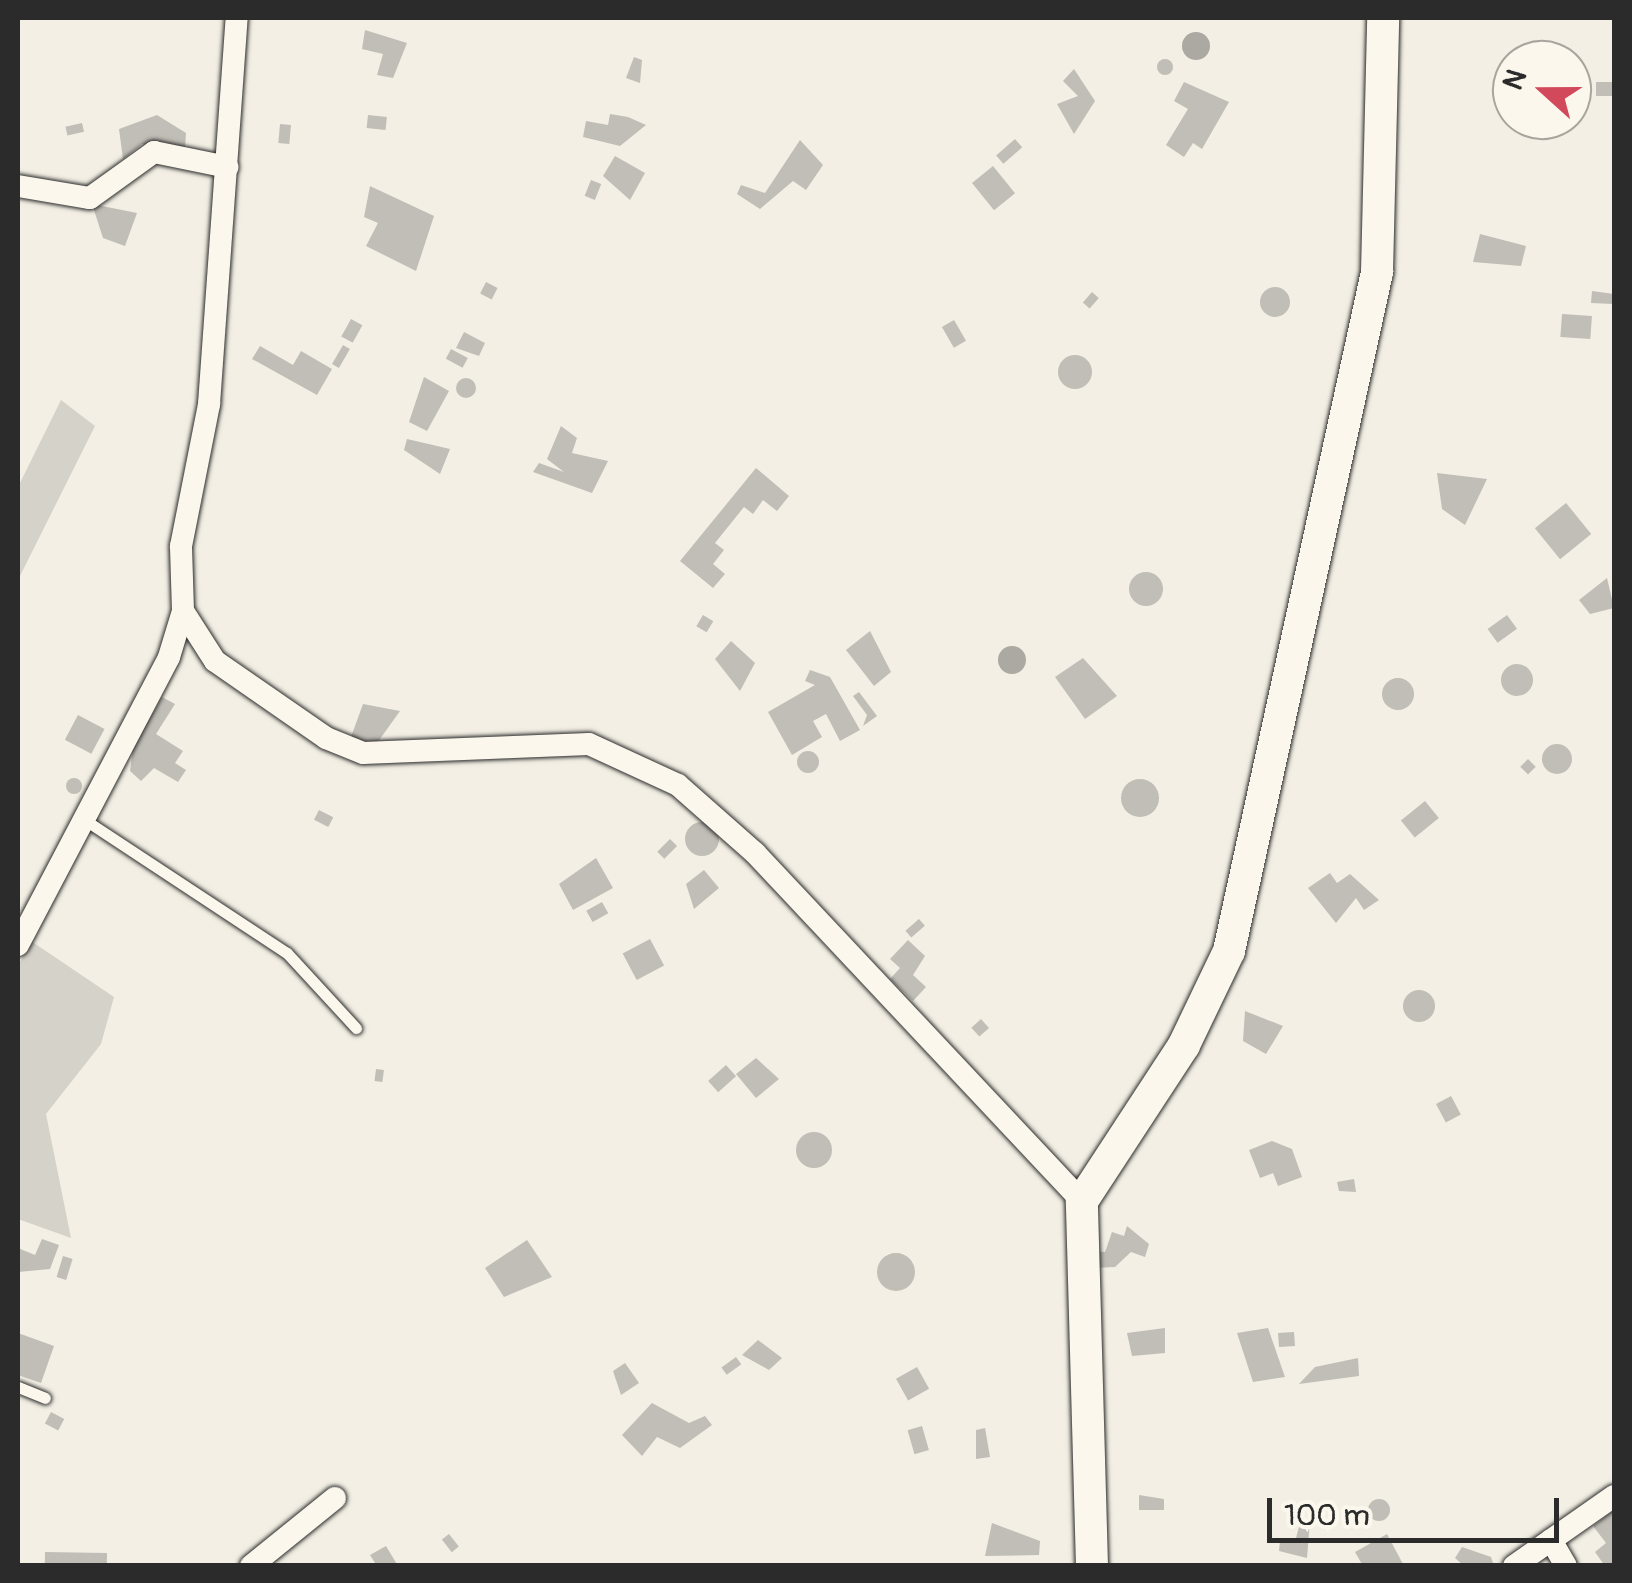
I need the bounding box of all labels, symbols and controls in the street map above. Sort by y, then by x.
north arrow [1492,40,1592,140]
text: N [1496,65,1535,95]
scale bar [1272,1478,1564,1540]
text: 100 m [1284,1497,1370,1534]

